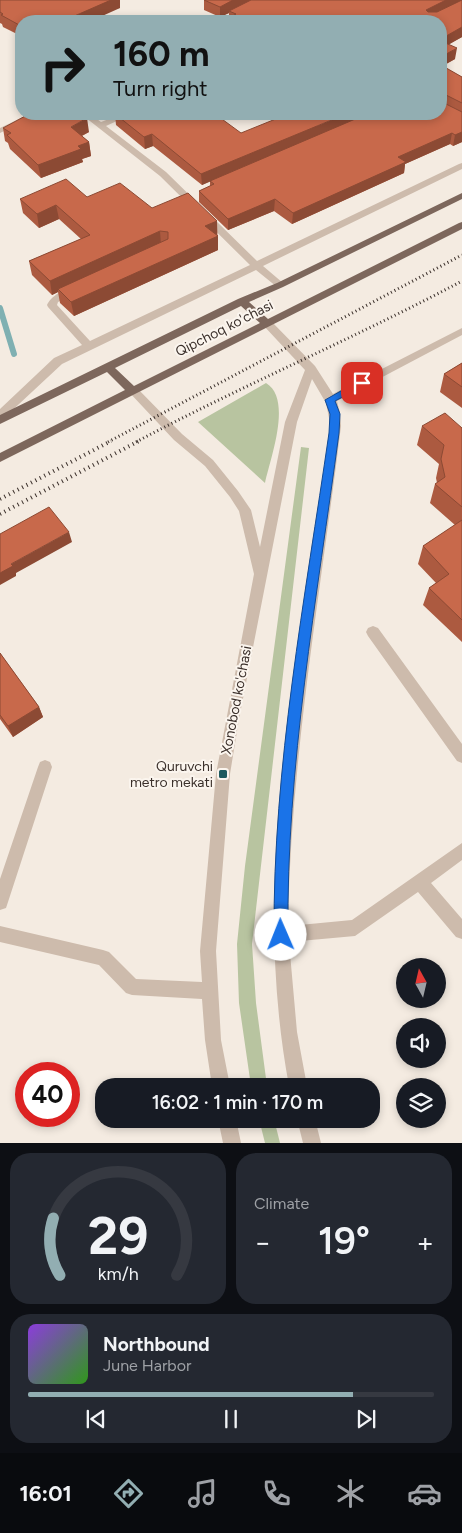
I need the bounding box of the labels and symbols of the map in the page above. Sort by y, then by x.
street label: Qipchoq ko'chasi [173,297,276,360]
pin [341,362,383,404]
street label: Xonobod ko'chasi [218,644,255,756]
place label: Quruvchi metro mekati [130,758,213,791]
marker: Quruvchi metro mekati [217,768,229,780]
position arrow [254,908,306,960]
north arrow [396,958,446,1008]
speed limit sign: 40 [15,1062,80,1127]

